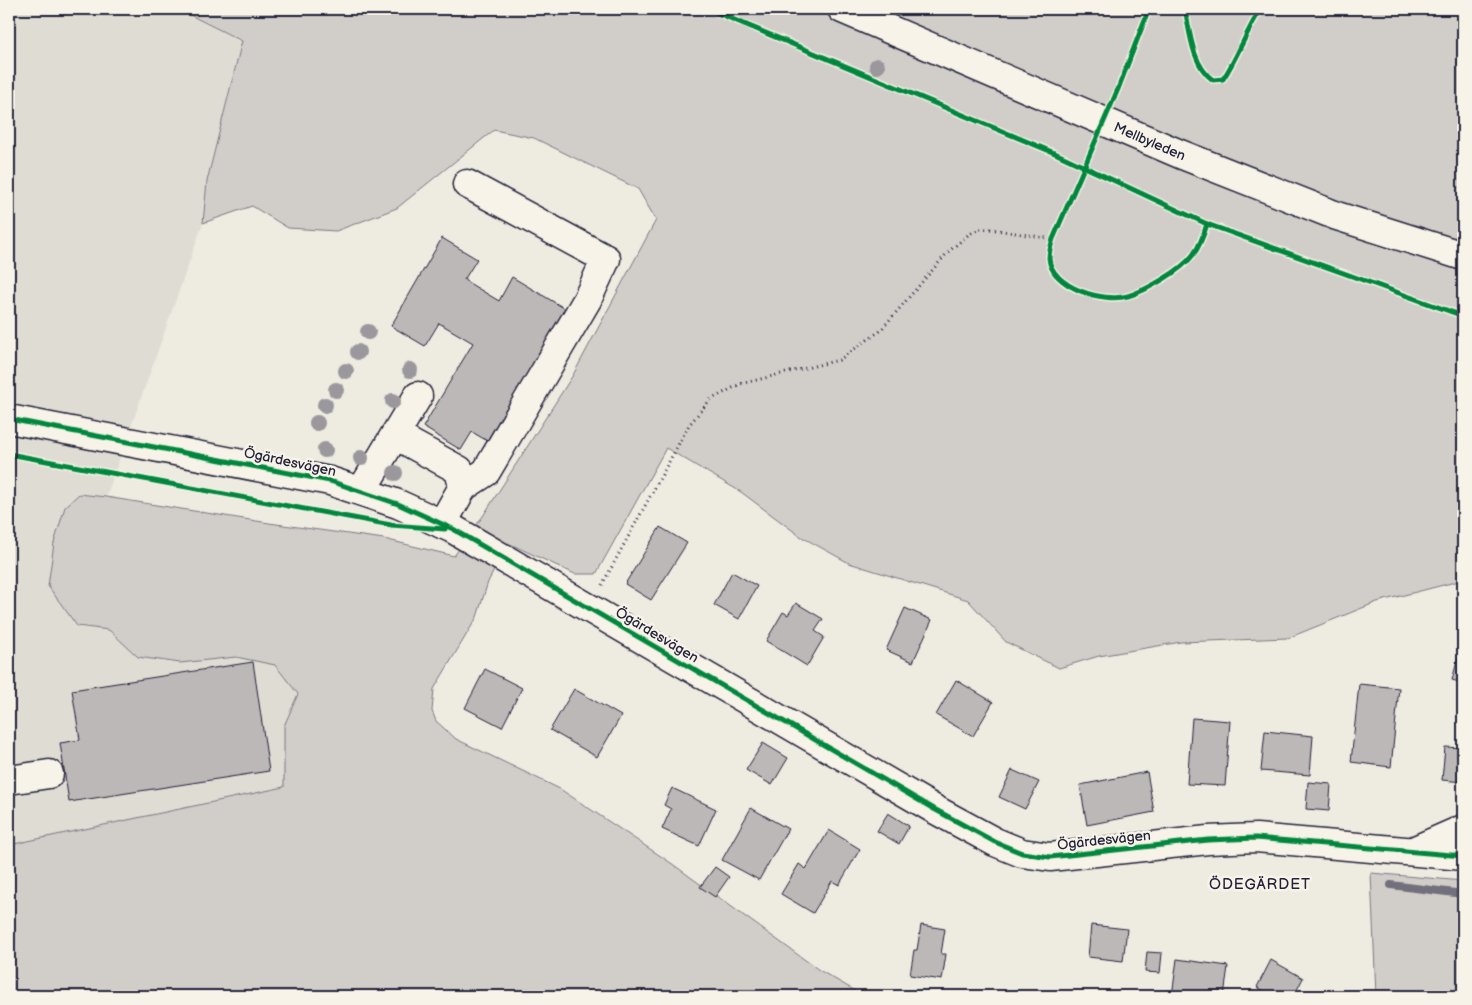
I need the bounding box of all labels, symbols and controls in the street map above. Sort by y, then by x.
street label: Mellbyleden [1111,118,1188,164]
street label: Ögärdesvägen [242,443,338,480]
street label: Ögärdesvägen [612,603,702,667]
street label: Ögärdesvägen [1056,826,1152,853]
district label: ÖDEGÄRDET [1209,875,1311,894]

